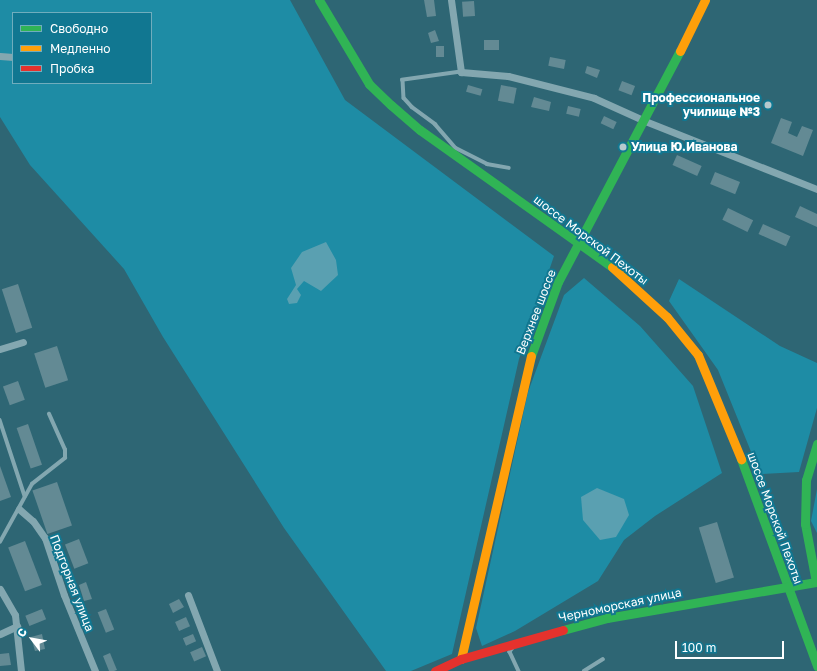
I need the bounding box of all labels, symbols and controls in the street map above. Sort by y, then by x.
legend [12,12,152,84]
text: Свободно [50,21,108,36]
text: Медленно [50,41,110,56]
text: Пробка [50,61,94,76]
place label: Профессиональное училище №3 [642,91,760,119]
marker: Профессиональное училище №3 [763,100,773,110]
place label: Улица Ю.Иванова [631,140,737,154]
marker: Улица Ю.Иванова [618,142,628,152]
street label: шоссе Морской Пехоты [531,192,651,288]
street label: Верхнее шоссе [513,267,559,357]
street label: шоссе Морской Пехоты [744,450,806,586]
street label: Подгорная улица [47,533,97,633]
street label: Черноморская улица [557,585,683,625]
north arrow [12,619,52,659]
text: С [14,626,29,639]
scale bar [677,633,786,659]
text: 100 m [682,640,716,655]

